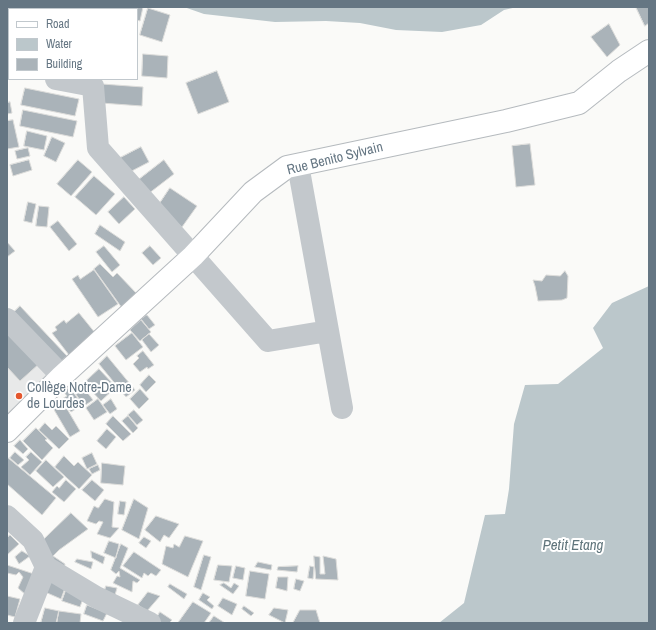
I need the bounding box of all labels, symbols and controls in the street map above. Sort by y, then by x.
legend [8,8,138,80]
text: Road [46,16,70,32]
text: Water [46,36,72,52]
text: Building [46,56,82,72]
street label: Rue Benito Sylvain [285,139,385,179]
place label: Collège Notre-Dame de Lourdes [27,380,132,412]
marker: Collège Notre-Dame de Lourdes [14,391,24,401]
water label: Petit Etang [543,537,603,555]

